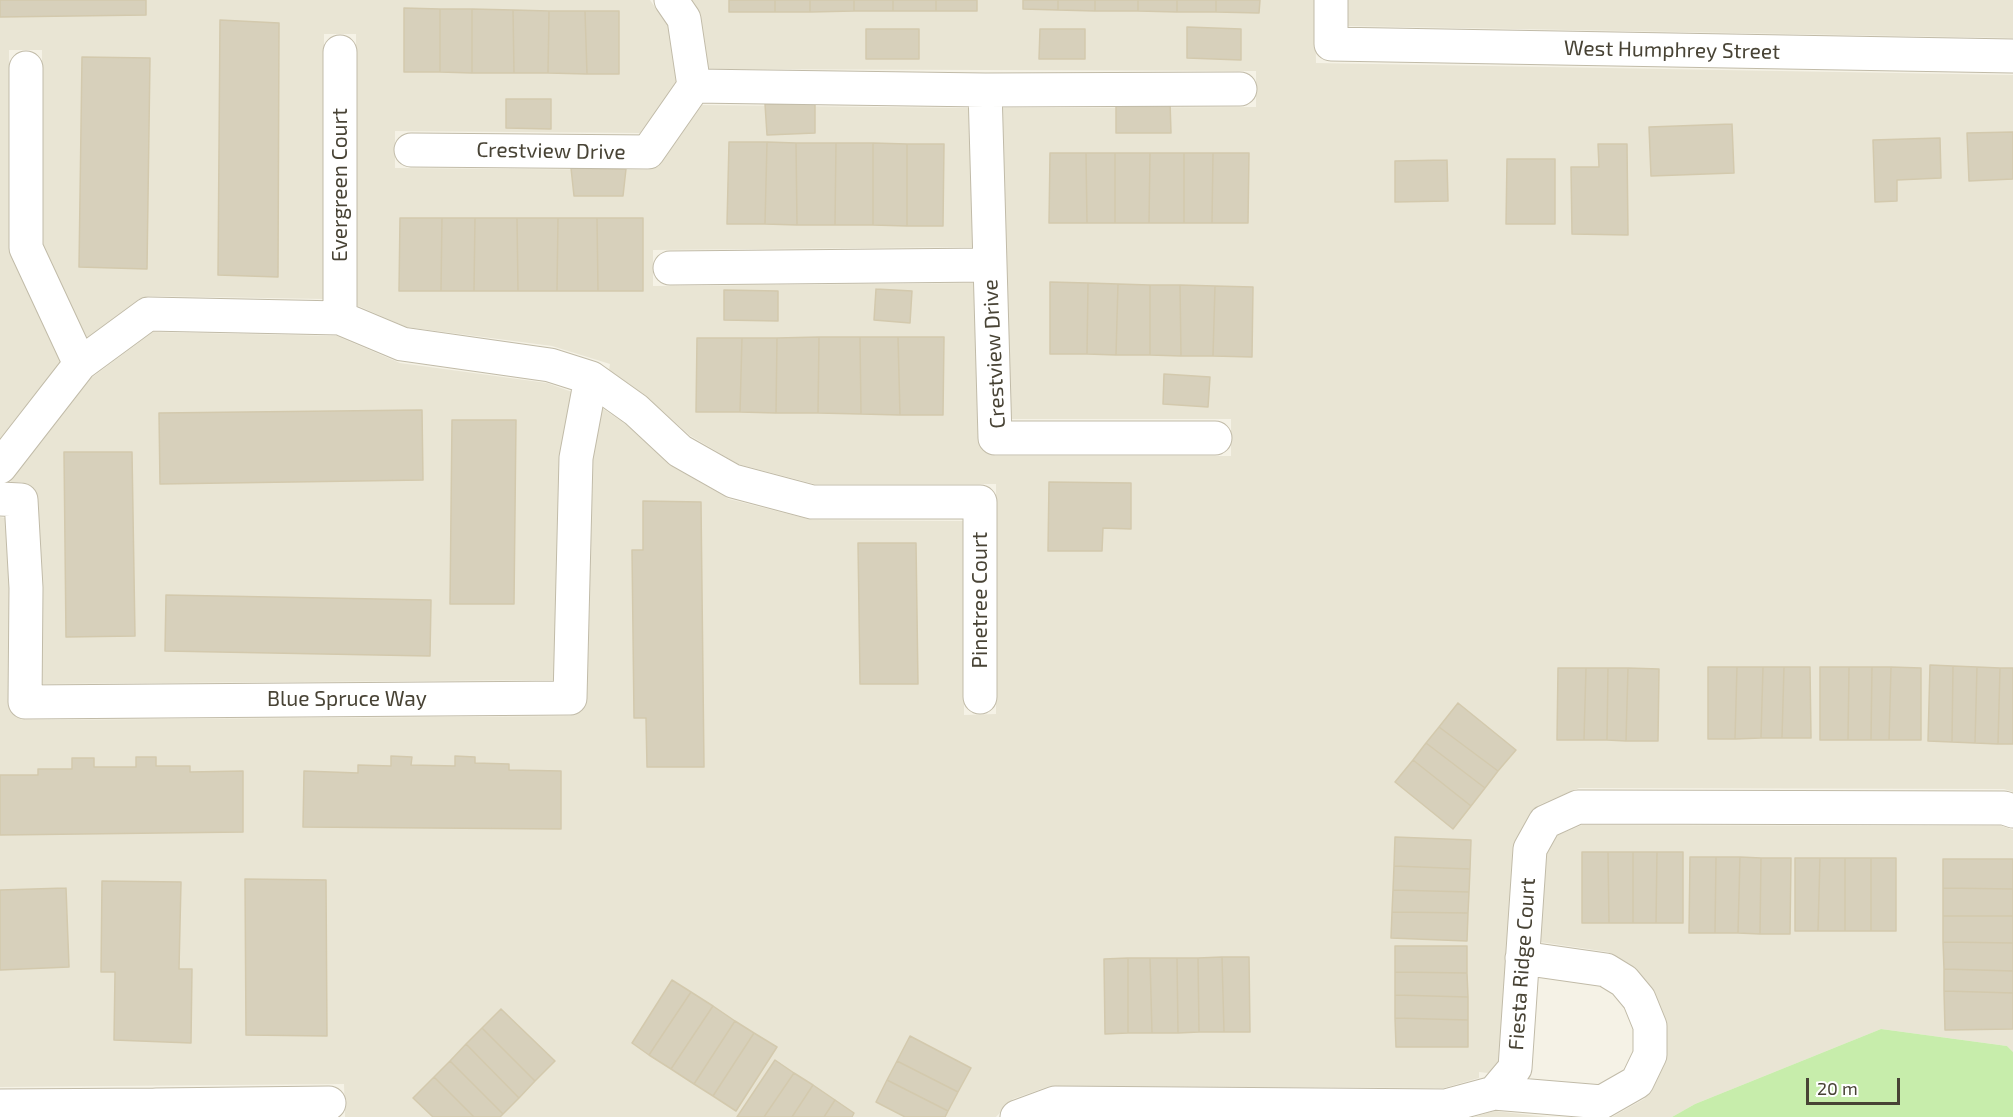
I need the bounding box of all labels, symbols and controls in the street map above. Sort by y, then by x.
street label: West Humphrey Street [1564,36,1780,64]
street label: Evergreen Court [327,108,353,262]
street label: Crestview Drive [476,137,626,165]
street label: Crestview Drive [978,279,1010,429]
street label: Pinetree Court [967,532,993,668]
street label: Blue Spruce Way [267,686,427,712]
street label: Fiesta Ridge Court [1503,877,1541,1051]
scale bar [1809,1066,1904,1104]
text: 20 m [1817,1077,1858,1099]

